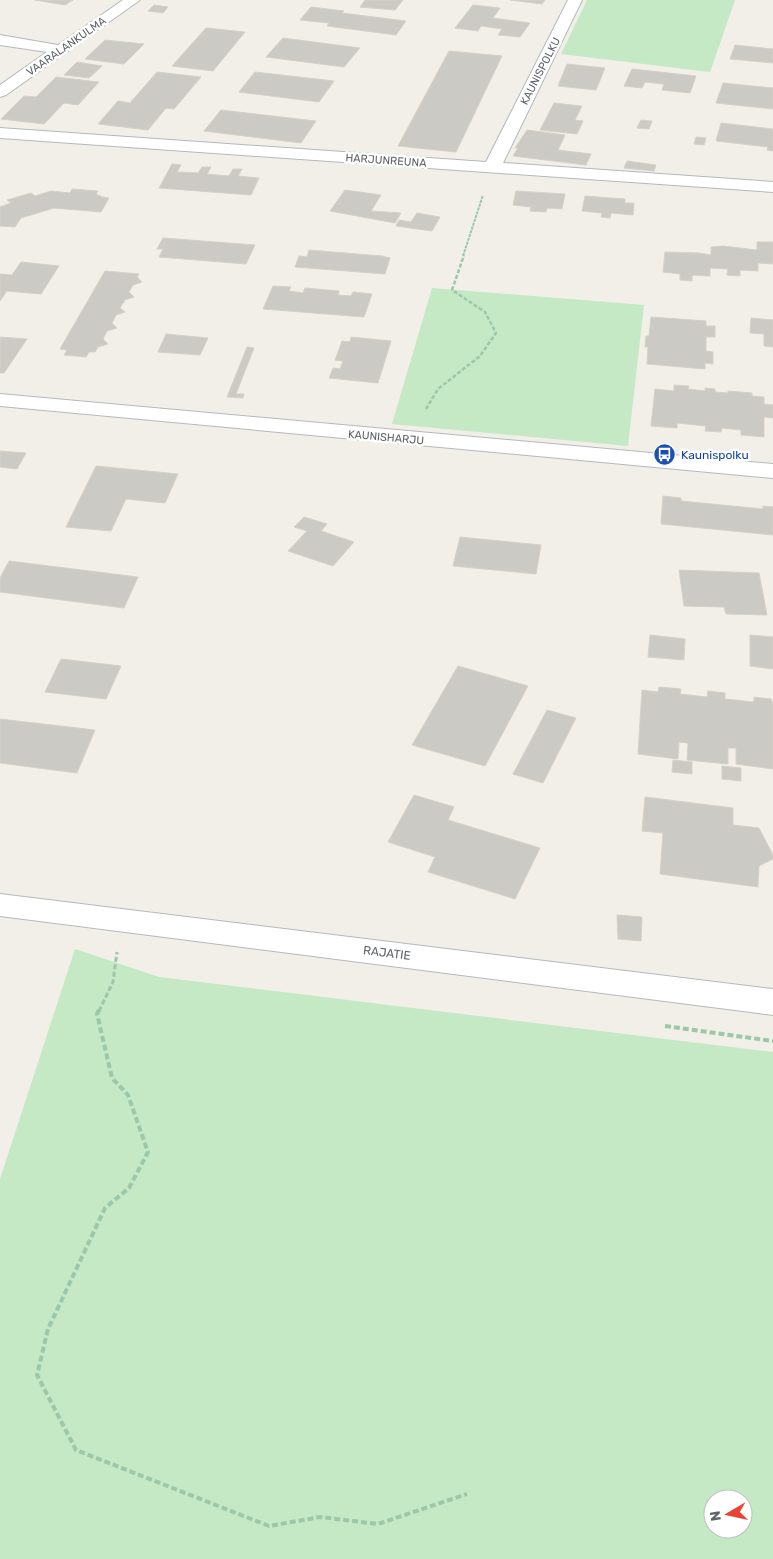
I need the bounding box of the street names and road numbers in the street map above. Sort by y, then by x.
street label: VAARALANKULMA [24,14,109,79]
street label: KAUNISPOLKU [518,35,563,107]
street label: HARJUNREUNA [345,151,428,170]
street label: KAUNISHARJU [347,428,424,447]
street label: RAJATIE [362,943,412,963]

